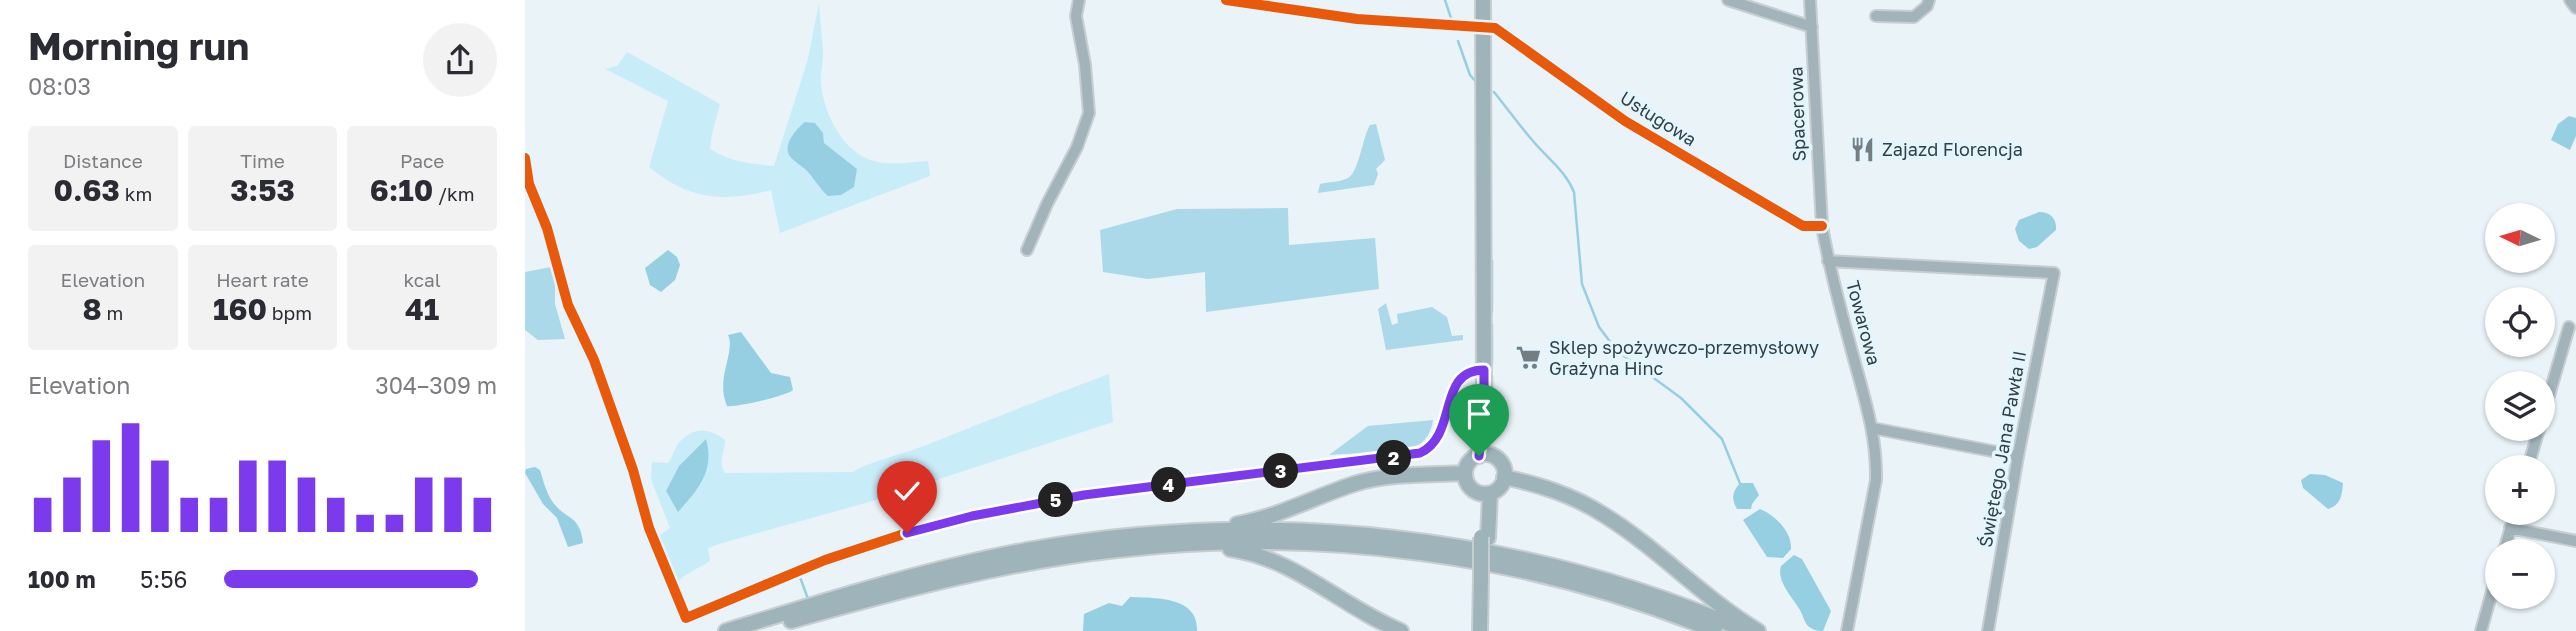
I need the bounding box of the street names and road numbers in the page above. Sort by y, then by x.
street label: Spacerowa [1784,66,1810,162]
street label: Usługowa [1616,86,1701,150]
street label: Towarowa [1842,278,1886,367]
street label: Świętego Jana Pawła II [1974,349,2030,549]

